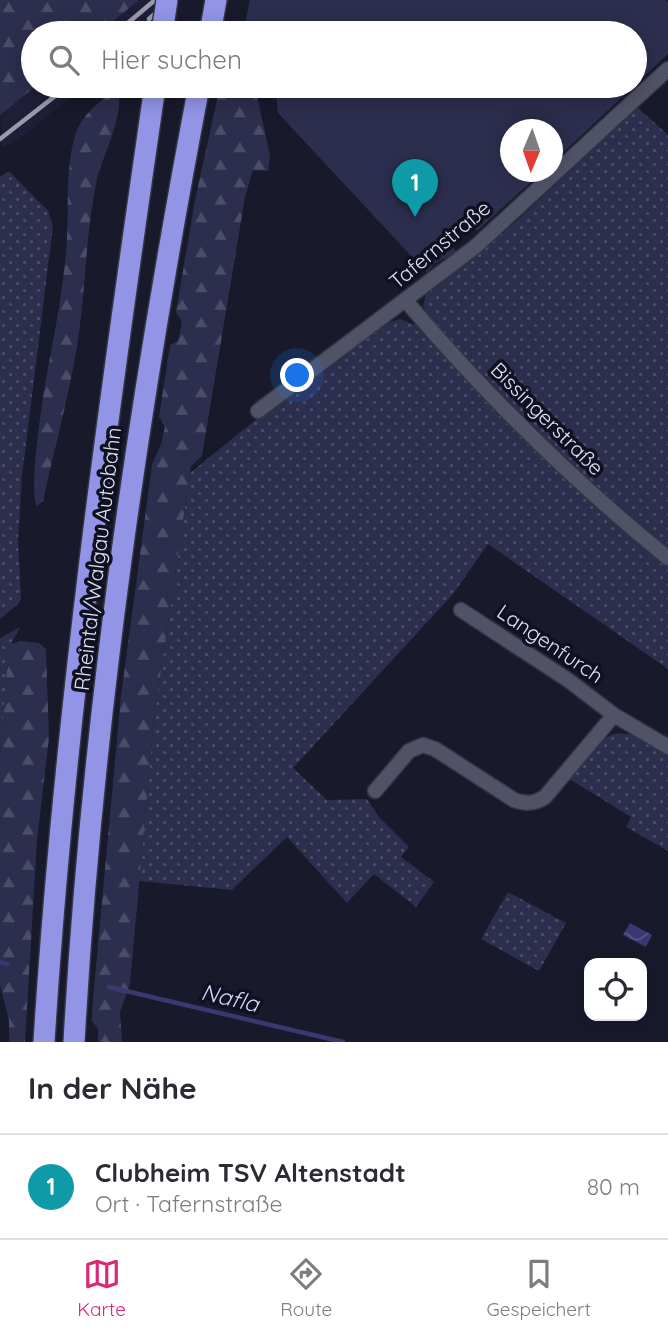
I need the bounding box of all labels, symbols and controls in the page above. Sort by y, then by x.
search box [21,21,647,98]
icon: search [45,41,83,79]
text: Hier suchen [101,43,242,76]
north arrow [500,119,563,182]
pin: 1 [392,159,438,217]
street label: Tafernstraße [383,194,495,294]
street label: Bissingerstraße [486,356,610,480]
your location [280,358,314,392]
street label: Rheintal/Walgau Autobahn [68,426,126,692]
street label: Langenfurch [492,598,609,688]
map controls [584,958,647,1021]
button: locate [584,958,647,1021]
water label: Nafla [199,977,263,1018]
text: In der Nähe [28,1069,197,1107]
text: Clubheim TSV Altenstadt [95,1156,406,1189]
text: 1 [47,1172,55,1201]
text: 80 m [587,1172,640,1201]
text: Ort · Tafernstraße [95,1189,282,1218]
tab: Karte [77,1255,126,1321]
tab: Route [280,1255,332,1321]
tab: Gespeichert [487,1255,591,1321]

